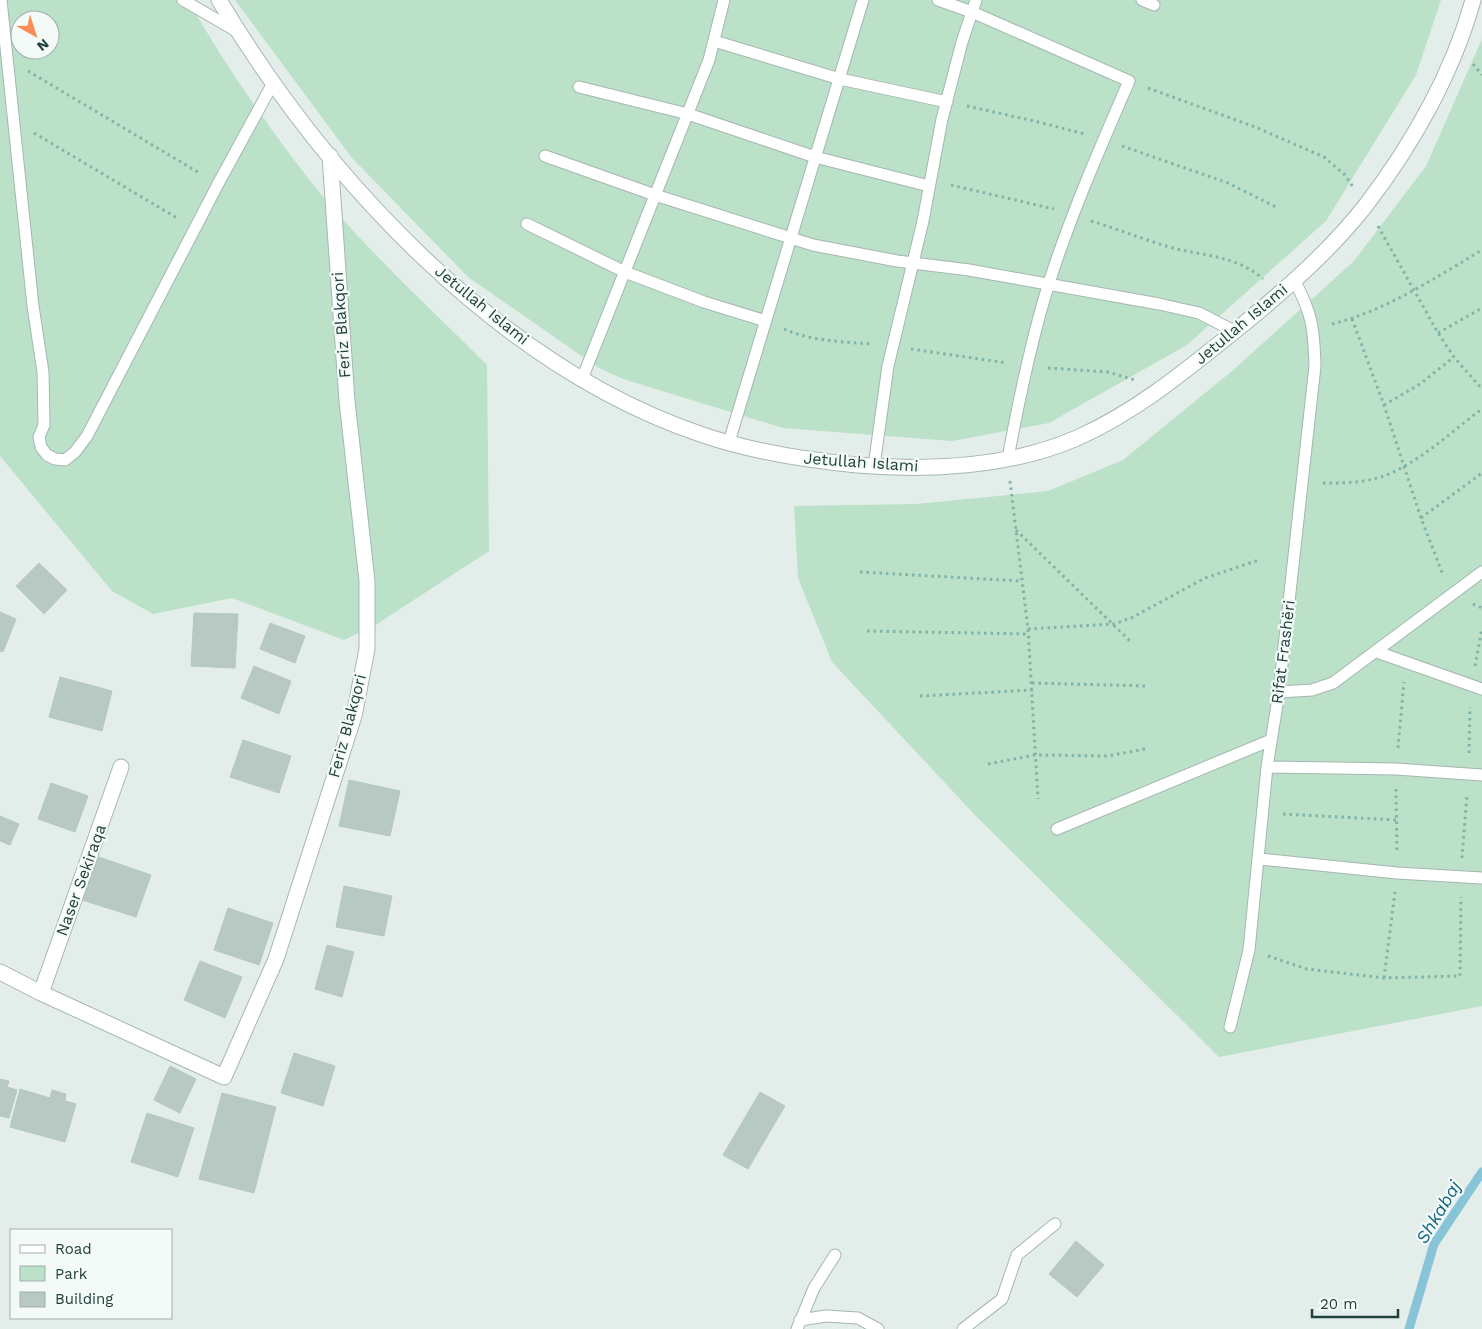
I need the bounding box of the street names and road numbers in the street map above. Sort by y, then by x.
street label: Jetullah Islami [431,261,533,349]
street label: Feriz Blakqori [328,271,354,379]
street label: Jetullah Islami [1191,280,1291,368]
street label: Jetullah Islami [803,449,919,475]
street label: Rifat Frashëri [1267,599,1299,705]
street label: Feriz Blakqori [324,672,370,780]
street label: Naser Sekiraqa [52,822,110,938]

